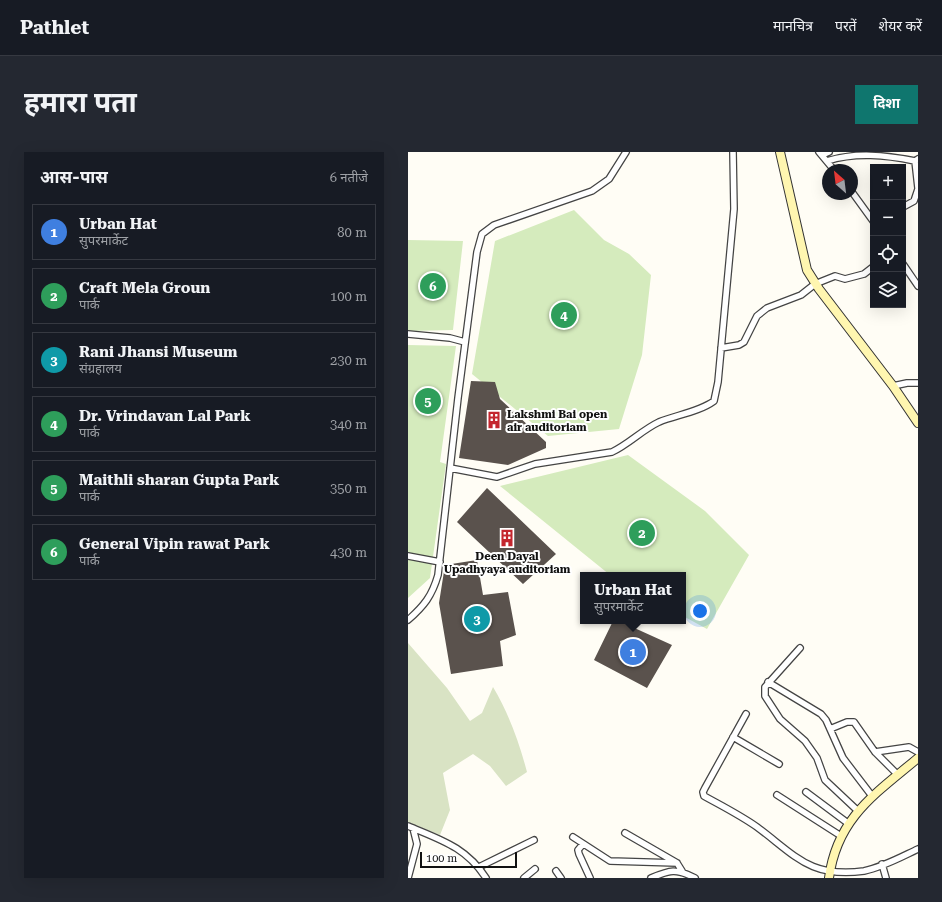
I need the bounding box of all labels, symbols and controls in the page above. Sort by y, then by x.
text: Pathlet [20,16,89,39]
text: मानचित्र [773,18,813,34]
text: परतें [835,18,857,34]
text: शेयर करें [879,18,922,34]
button: दिशा [855,85,918,124]
text: हमारा पता [24,86,137,119]
north arrow [822,164,858,200]
map controls [870,164,906,308]
button: + [870,164,906,200]
text: आस-पास [40,167,108,187]
text: 6 नतीजे [330,170,368,185]
button: − [870,200,906,236]
text: Urban Hat [79,215,157,233]
text: 1 [50,225,58,240]
text: 80 m [337,225,367,240]
text: सुपरमार्केट [79,233,128,248]
button: locate [870,236,906,272]
pin: 6 [420,271,446,301]
button: layers [870,272,906,308]
text: Craft Mela Groun [79,279,210,297]
text: 2 [50,289,58,304]
text: 100 m [330,289,367,304]
text: पार्क [79,297,100,312]
pin: 4 [551,300,577,330]
text: Rani Jhansi Museum [79,343,238,361]
text: 3 [50,353,58,368]
text: 230 m [330,353,367,368]
text: संग्रहालय [79,361,122,376]
pin: 5 [415,386,441,416]
text: Dr. Vrindavan Lal Park [79,407,251,425]
place label: Lakshmi Bai open air auditoriam [507,408,608,434]
building icon: Lakshmi Bai open air auditoriam [484,410,504,430]
text: 4 [50,417,58,432]
text: 340 m [330,417,367,432]
text: पार्क [79,425,100,440]
text: Maithli sharan Gupta Park [79,471,279,489]
text: 5 [50,481,58,496]
text: 350 m [330,481,367,496]
text: पार्क [79,489,100,504]
pin: 2 [629,518,655,548]
building icon: Deen Dayal Upadhyaya auditoriam [497,528,517,548]
text: General Vipin rawat Park [79,535,270,553]
text: 6 [50,545,58,560]
text: 430 m [330,545,367,560]
place label: Deen Dayal Upadhyaya auditoriam [444,550,571,576]
text: पार्क [79,553,100,568]
popup [580,572,686,624]
text: Urban Hat [594,581,672,599]
text: सुपरमार्केट [594,599,643,614]
your location [690,601,710,621]
pin: 3 [464,604,490,634]
pin: 1 [620,637,646,667]
scale bar [420,850,517,869]
text: 100 m [426,852,457,865]

